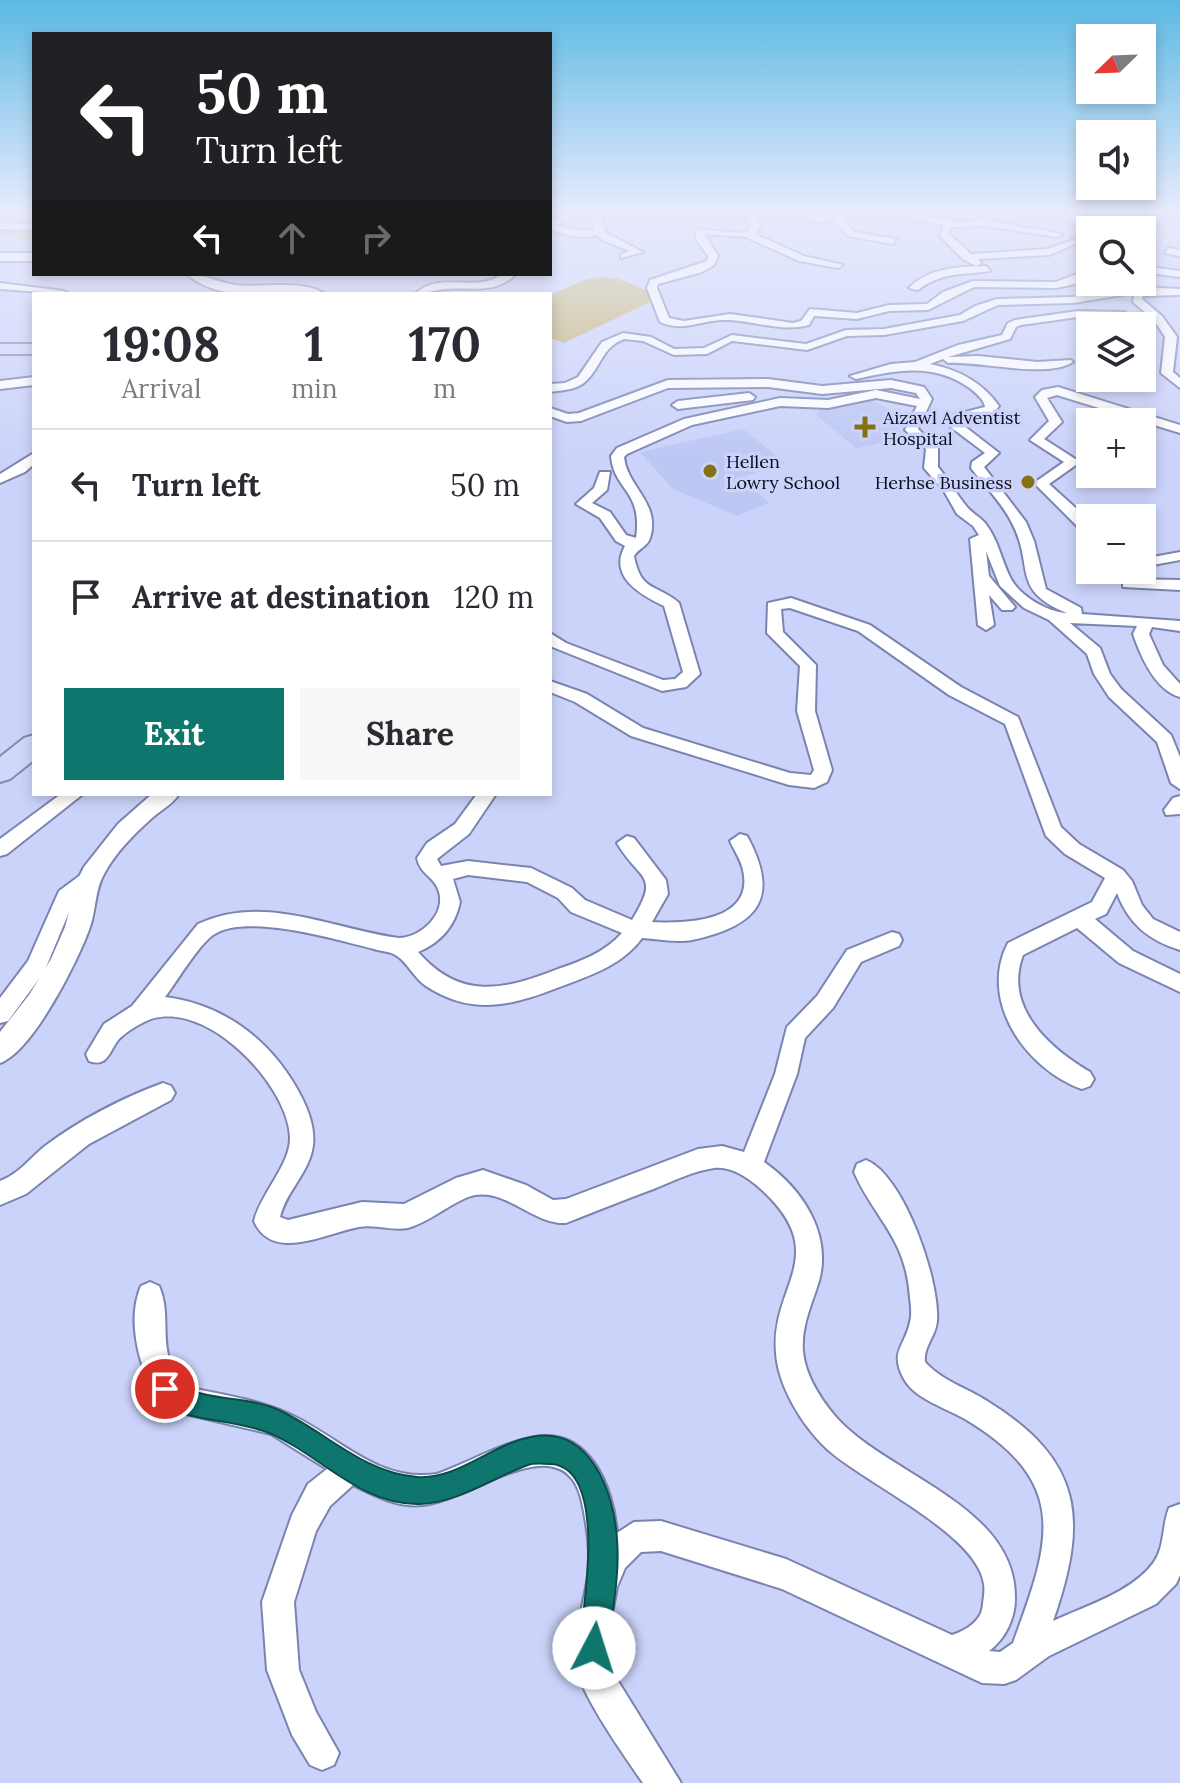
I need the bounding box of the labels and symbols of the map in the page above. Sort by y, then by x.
north arrow [1076,24,1156,104]
place label: Aizawl Adventist Hospital [882,406,1020,450]
marker: Aizawl Adventist Hospital [854,416,876,438]
place label: Hellen Lowry School [726,450,840,494]
marker: Hellen Lowry School [701,462,719,480]
place label: Herhse Business [875,471,1012,494]
marker: Herhse Business [1019,473,1037,491]
pin [131,1355,199,1423]
position arrow [552,1606,636,1690]

